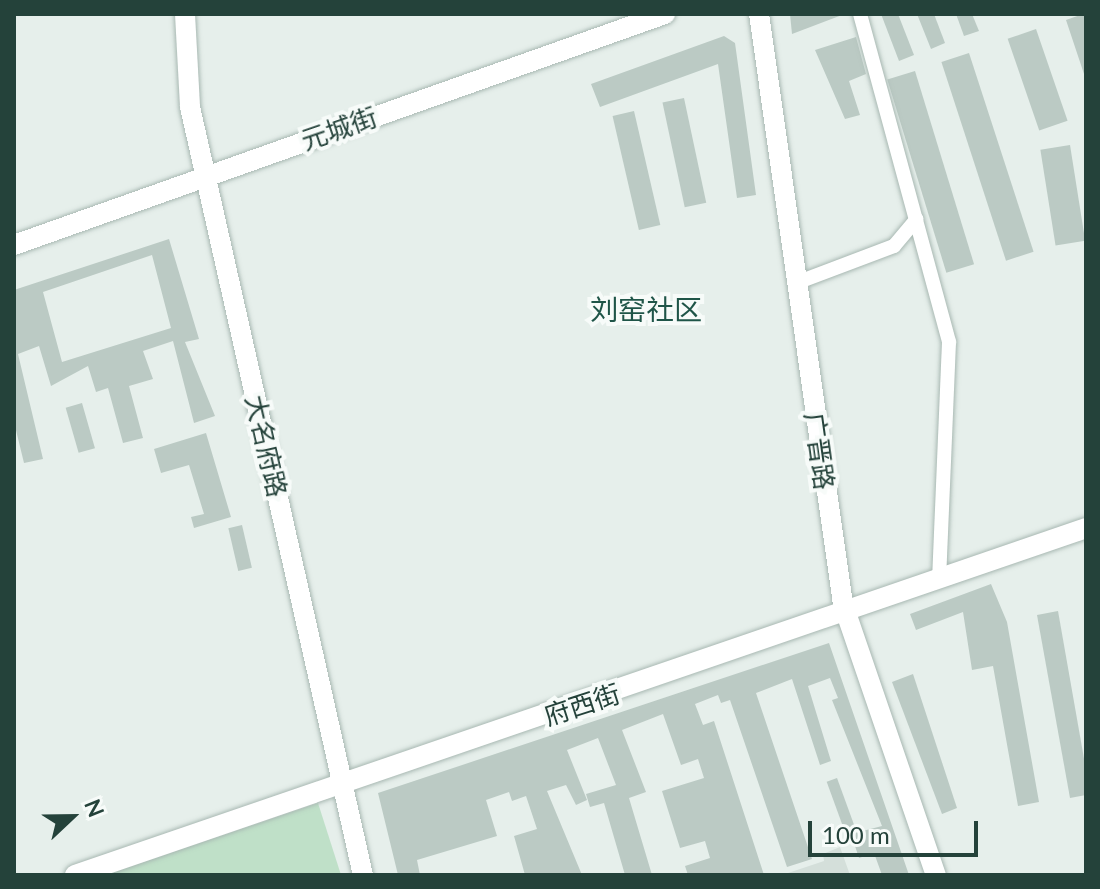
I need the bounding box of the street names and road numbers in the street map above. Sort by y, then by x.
street label: 元城街 [297,102,381,156]
street label: 大名府路 [239,392,293,500]
street label: 广晋路 [798,410,840,492]
street label: 府西街 [540,678,624,732]

